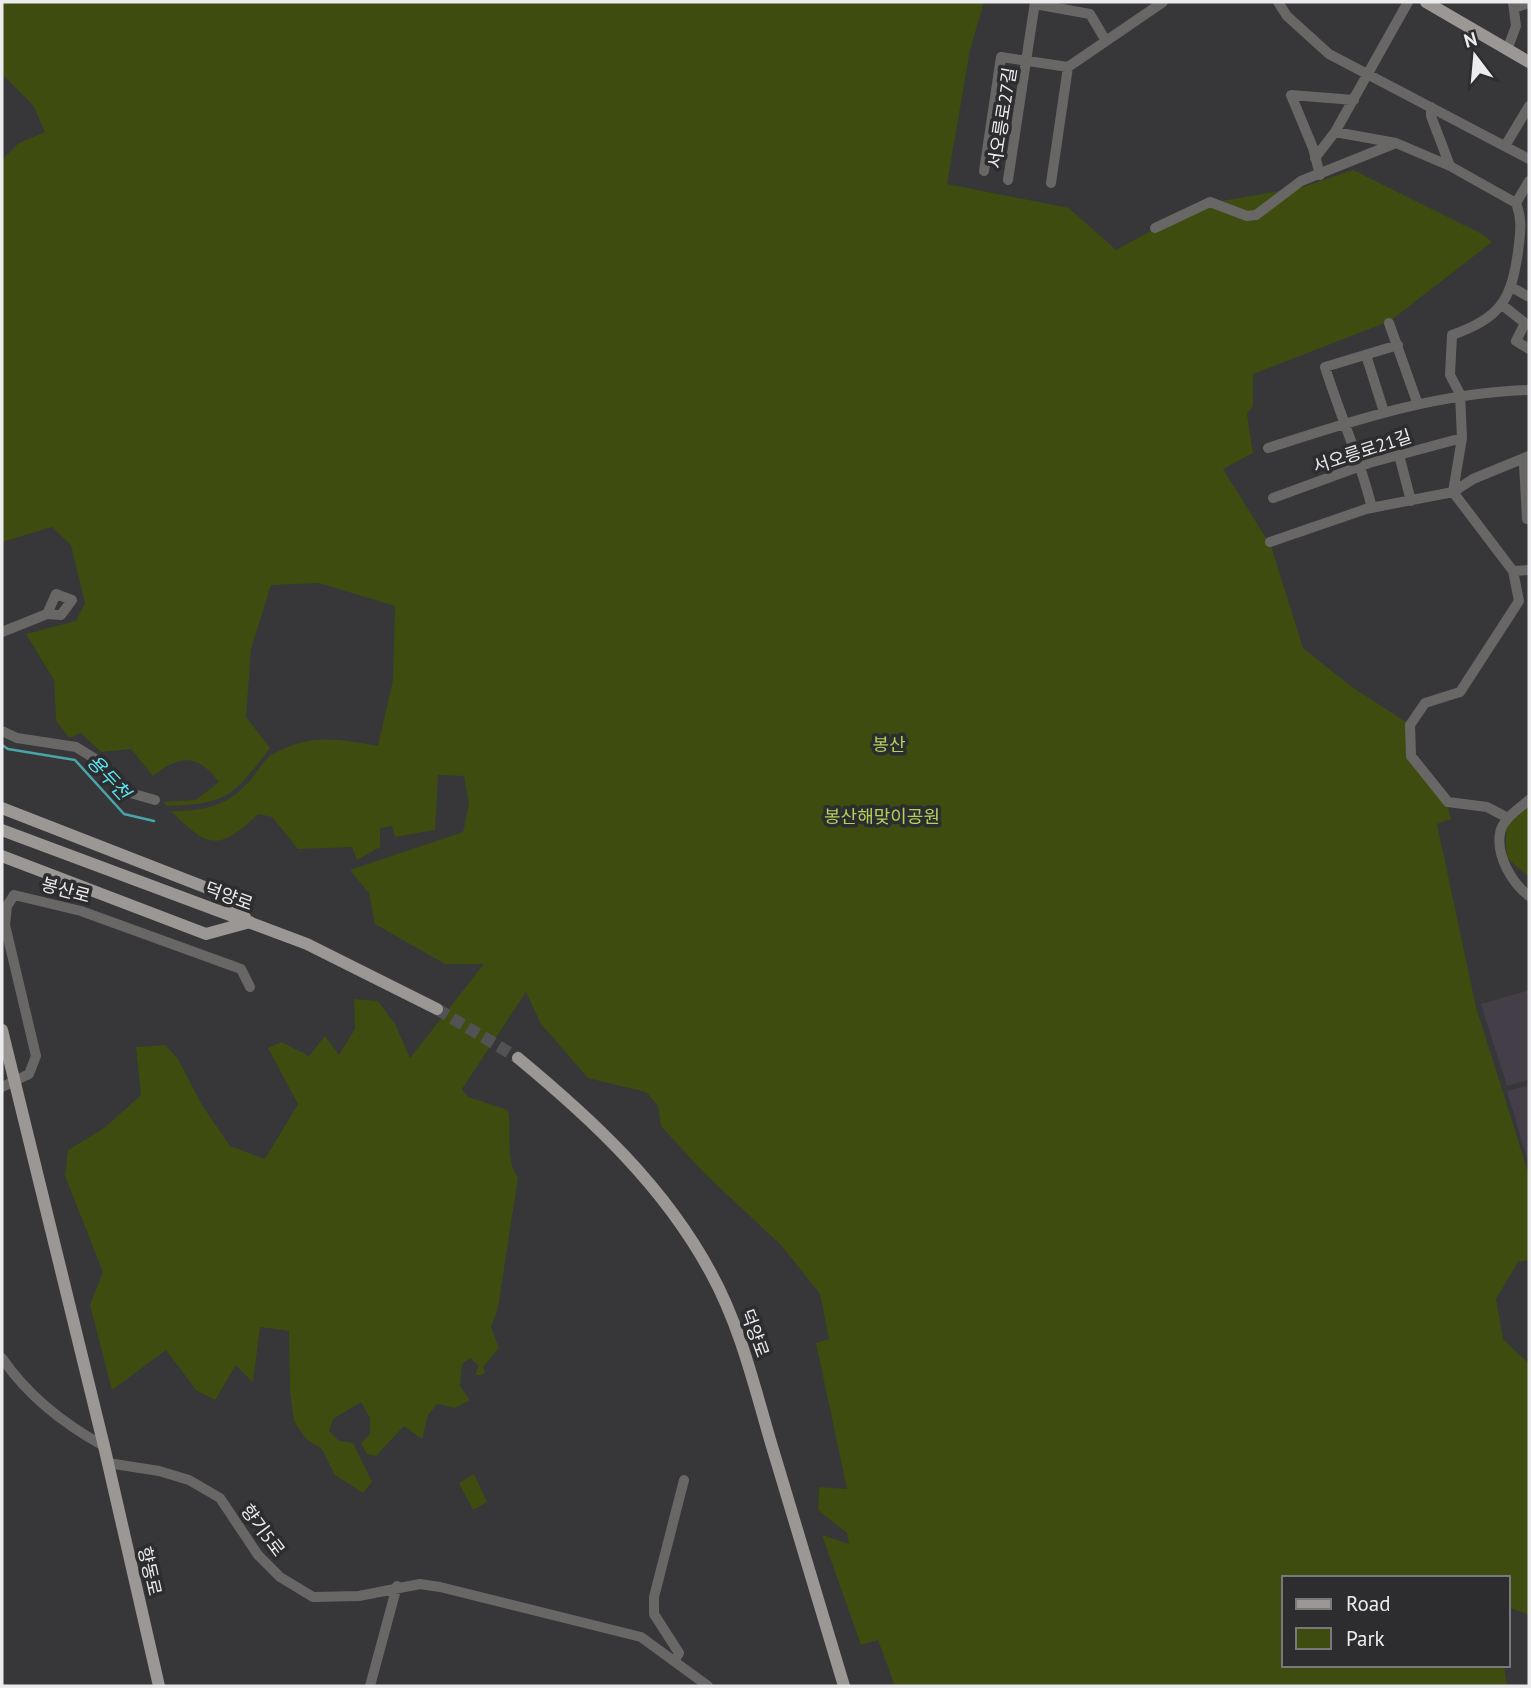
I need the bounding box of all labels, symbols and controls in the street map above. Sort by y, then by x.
north arrow [1440,21,1510,91]
text: N [1461,26,1480,53]
street label: 서오릉로27길 [983,66,1021,170]
street label: 서오릉로21길 [1310,424,1414,478]
park label: 봉산 [872,733,906,756]
water label: 용두천 [82,750,137,805]
park label: 봉산해맞이공원 [824,805,940,828]
street label: 봉산로 [39,872,93,908]
street label: 덕양로 [202,877,256,915]
street label: 덕양로 [736,1306,774,1360]
street label: 향기5로 [236,1499,290,1561]
street label: 향동로 [133,1544,167,1598]
legend [1282,1576,1510,1667]
text: Road [1346,1590,1390,1617]
text: Park [1346,1625,1385,1652]

